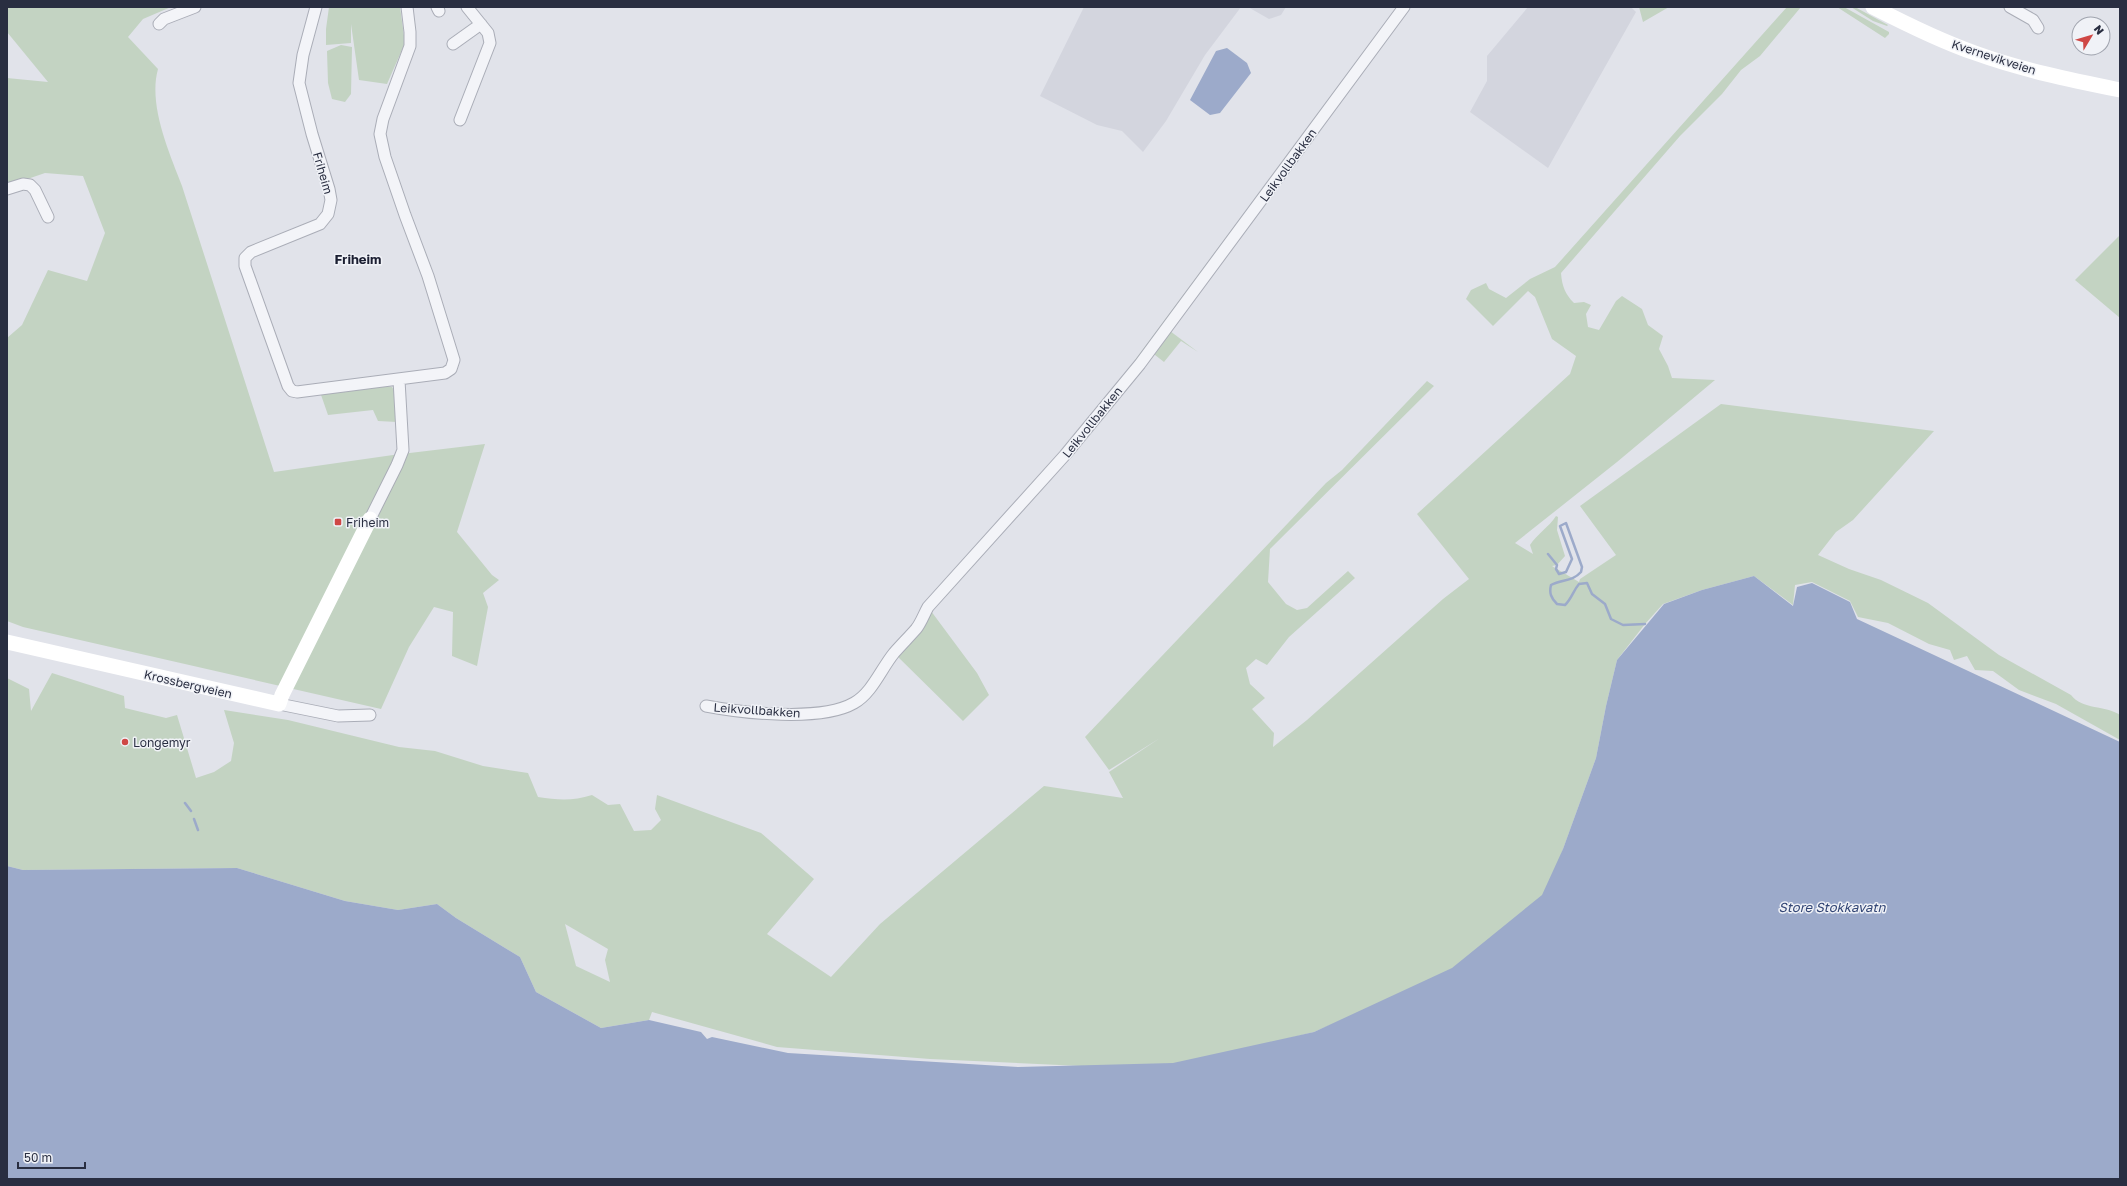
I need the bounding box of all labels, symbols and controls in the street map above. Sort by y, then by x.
north arrow [2071,16,2111,56]
text: N [2092,22,2107,37]
street label: Kvernevikveien [1950,36,2038,78]
street label: Leikvollbakken [1256,125,1320,205]
street label: Friheim [310,150,336,196]
district label: Friheim [335,251,381,267]
street label: Leikvollbakken [1059,383,1125,461]
place label: Friheim [346,515,389,530]
marker: Friheim [333,517,343,527]
street label: Krossbergveien [142,667,234,701]
street label: Leikvollbakken [713,699,801,721]
place label: Longemyr [133,735,191,750]
marker: Longemyr [120,737,130,747]
water label: Store Stokkavatn [1779,899,1886,915]
scale bar [18,1144,85,1170]
text: 50 m [24,1150,52,1165]

